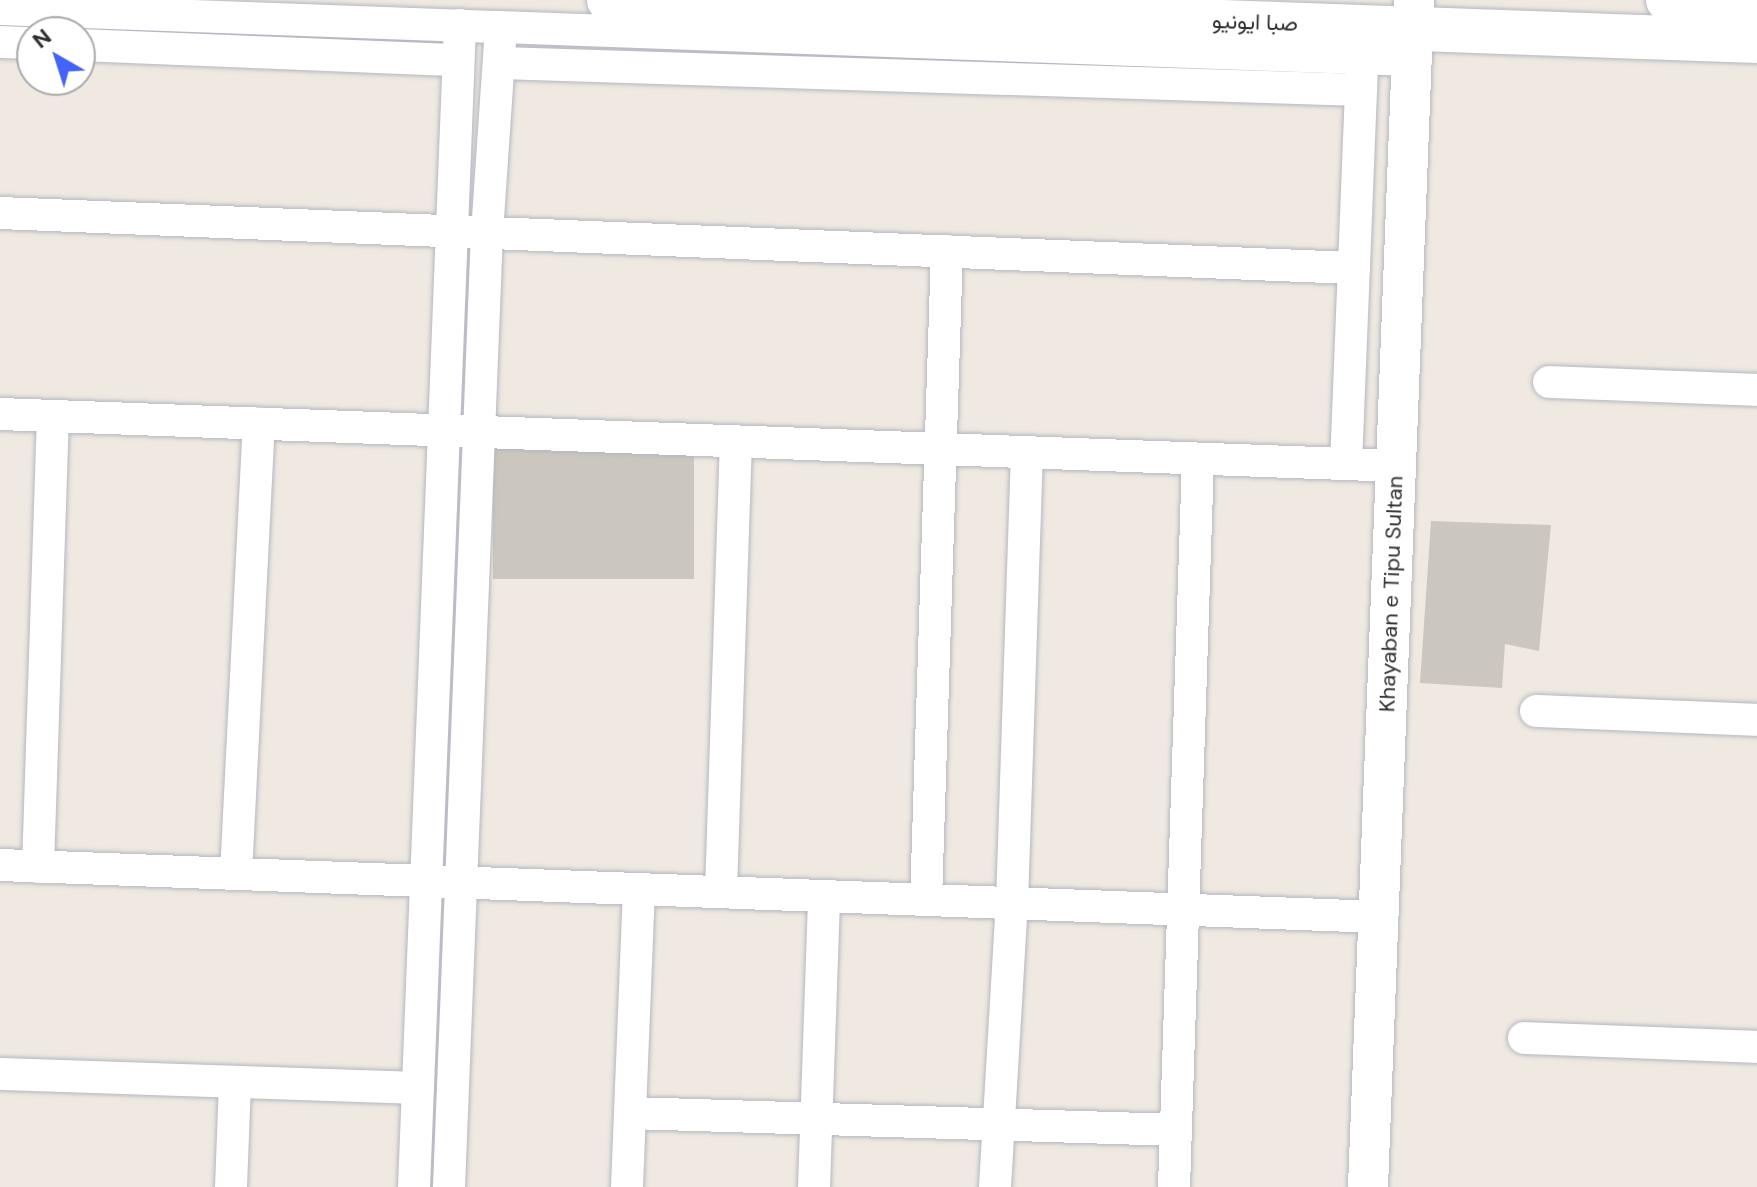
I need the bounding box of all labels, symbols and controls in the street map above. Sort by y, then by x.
street label: صبا ایونیو [1212,7,1298,37]
north arrow [16,16,96,96]
text: N [26,22,57,55]
street label: Khayaban e Tipu Sultan [1374,475,1408,713]

